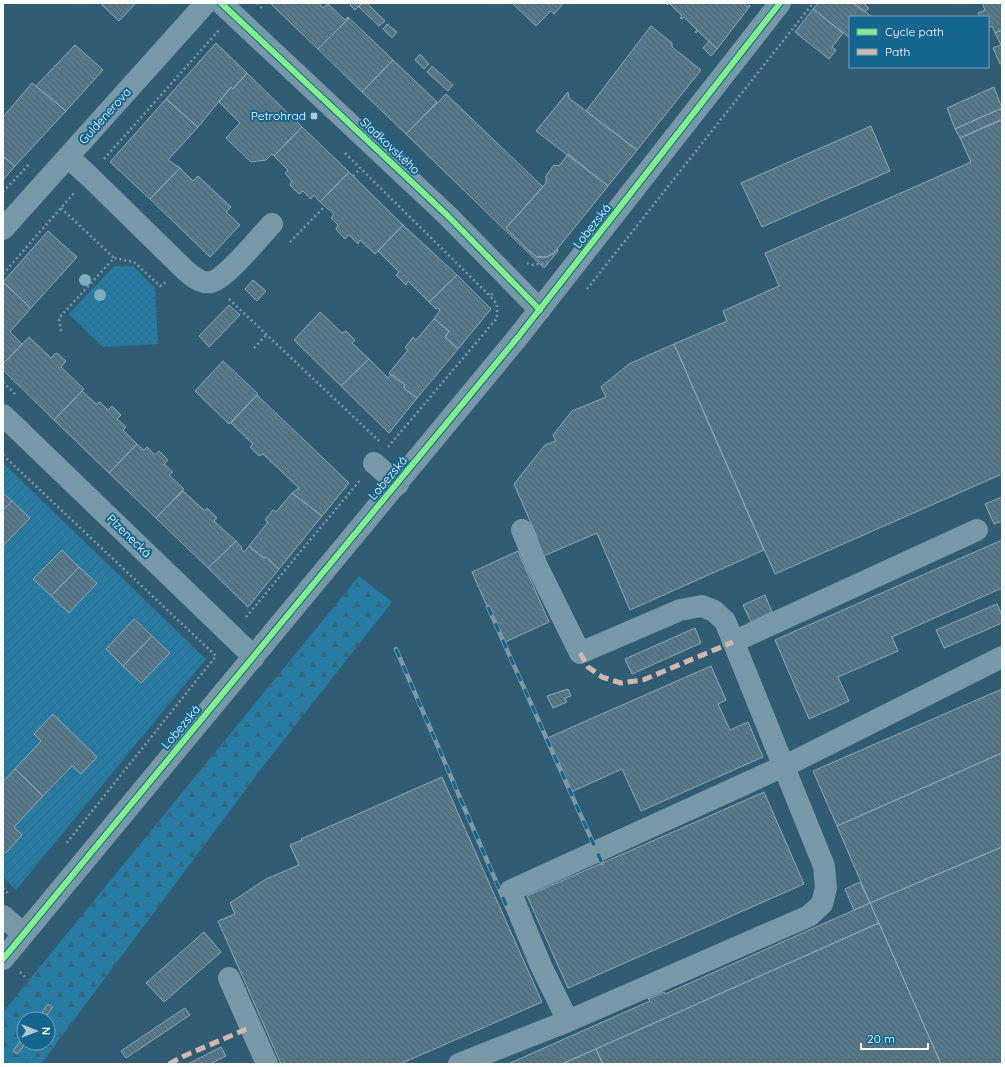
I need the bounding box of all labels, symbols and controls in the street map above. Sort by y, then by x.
legend [849,16,989,68]
text: Cycle path [885,24,944,39]
text: Path [885,44,910,59]
street label: Guldenerova [75,84,134,147]
place label: Petrohrad [251,108,306,123]
marker: Petrohrad [309,111,319,121]
street label: Sladkovského [357,114,423,177]
street label: Lobezská [569,200,614,251]
street label: Lobezská [365,453,410,503]
street label: Plzenecká [104,511,155,560]
street label: Lobezská [158,702,203,752]
north arrow [16,1011,56,1051]
scale bar [861,1025,928,1051]
text: N [39,1027,53,1035]
text: 20 m [867,1031,895,1046]

